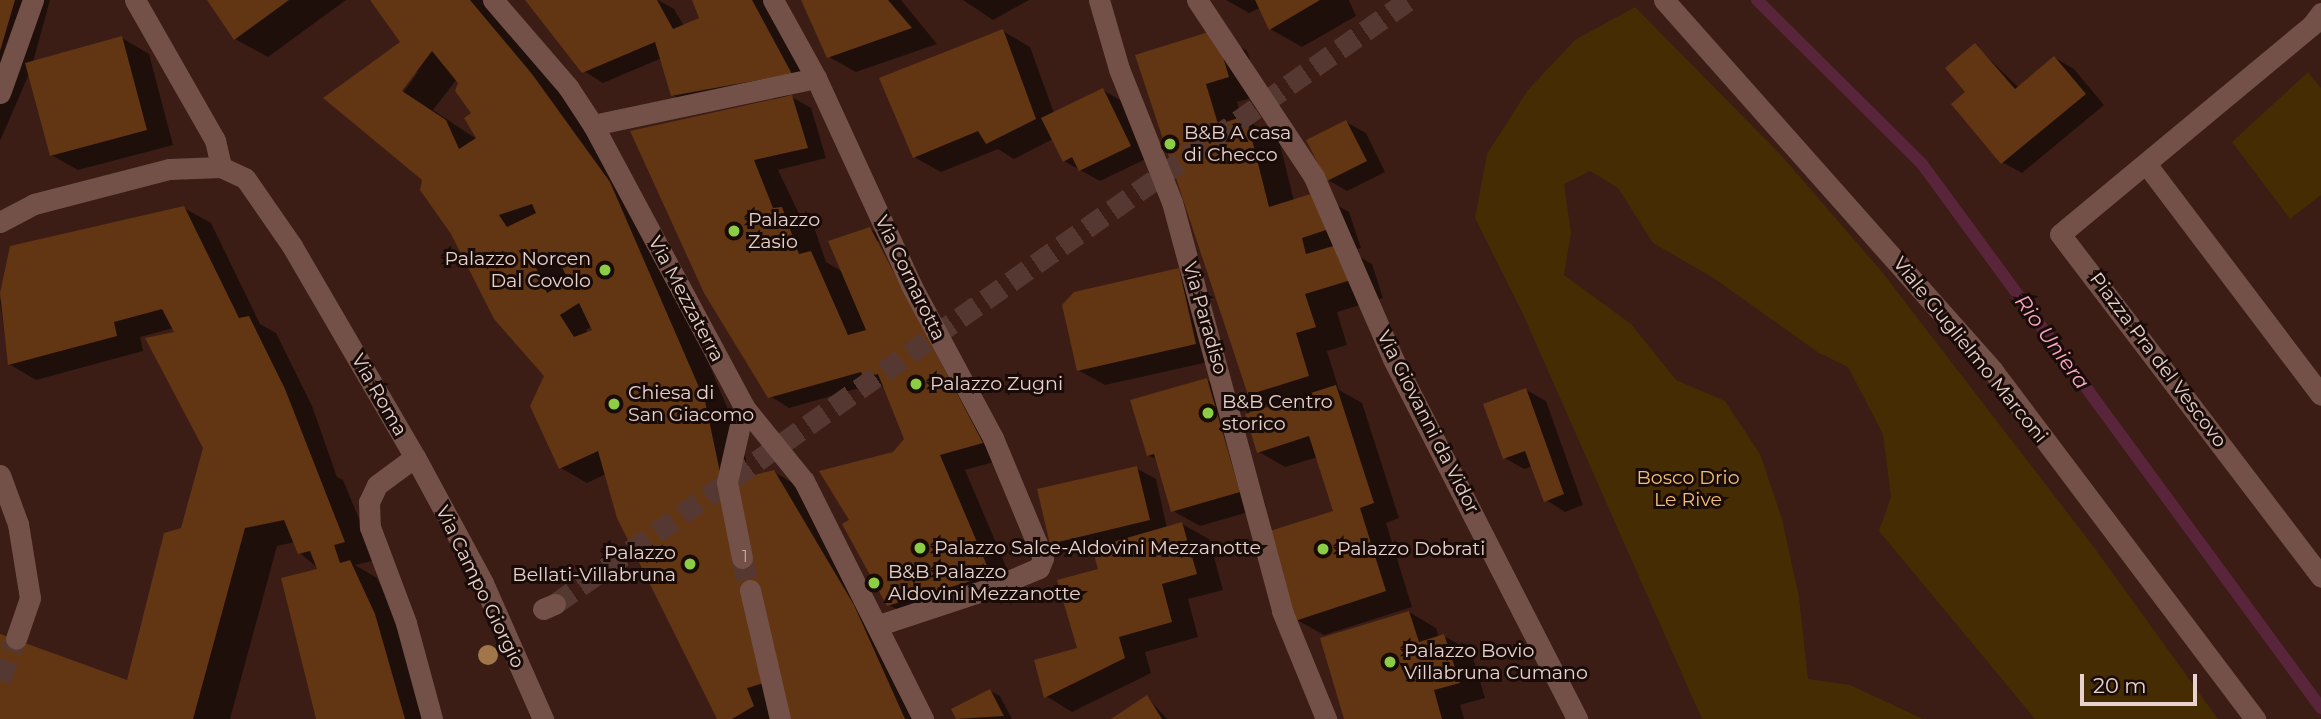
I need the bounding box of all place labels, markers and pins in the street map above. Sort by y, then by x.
place label: B&B A casa di Checco [1184,122,1291,166]
marker: B&B A casa di Checco [1162,136,1178,152]
place label: Palazzo Zasio [748,209,820,253]
marker: Palazzo Zasio [726,223,742,239]
place label: Palazzo Norcen Dal Covolo [444,248,591,292]
marker: Palazzo Norcen Dal Covolo [597,262,613,278]
place label: Palazzo Zugni [930,373,1063,395]
marker: Palazzo Zugni [908,376,924,392]
place label: Chiesa di San Giacomo [628,382,754,426]
place label: B&B Centro storico [1222,391,1333,435]
marker: Chiesa di San Giacomo [606,396,622,412]
marker: B&B Centro storico [1200,405,1216,421]
place label: Palazzo Salce-Aldovini Mezzanotte [934,537,1261,559]
place label: Palazzo Dobrati [1337,538,1485,560]
marker: Palazzo Salce-Aldovini Mezzanotte [912,540,928,556]
marker: Palazzo Dobrati [1315,541,1331,557]
place label: Palazzo Bellati-Villabruna [512,542,676,586]
marker: Palazzo Bellati-Villabruna [682,556,698,572]
place label: B&B Palazzo Aldovini Mezzanotte [888,561,1081,605]
marker: B&B Palazzo Aldovini Mezzanotte [866,575,882,591]
place label: Palazzo Bovio Villabruna Cumano [1404,640,1588,684]
marker: Palazzo Bovio Villabruna Cumano [1382,654,1398,670]

